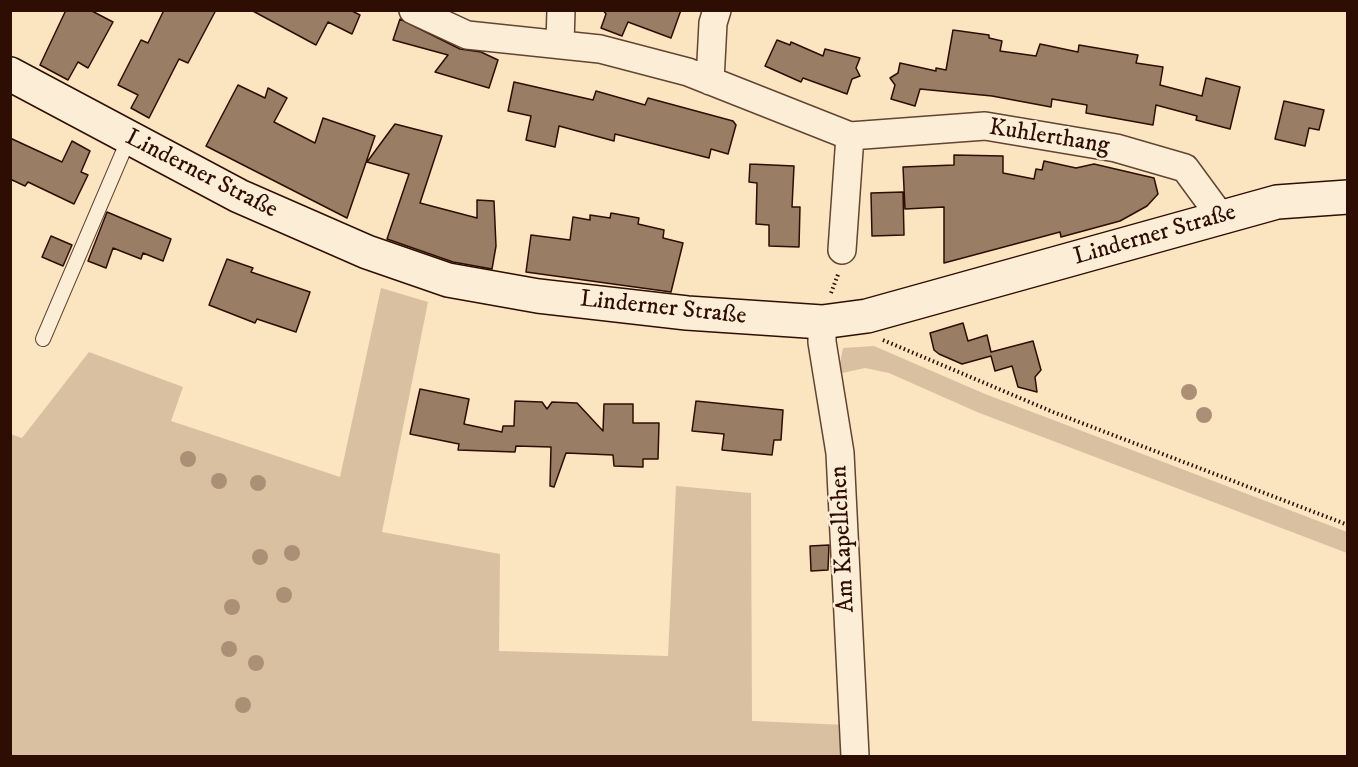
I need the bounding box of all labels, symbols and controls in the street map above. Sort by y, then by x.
street label: Kuhlerthang [987,114,1111,162]
street label: Linderner Straße [120,124,282,226]
street label: Linderner Straße [1071,199,1239,273]
street label: Linderner Straße [578,286,748,332]
street label: Am Kapellchen [826,465,862,613]

